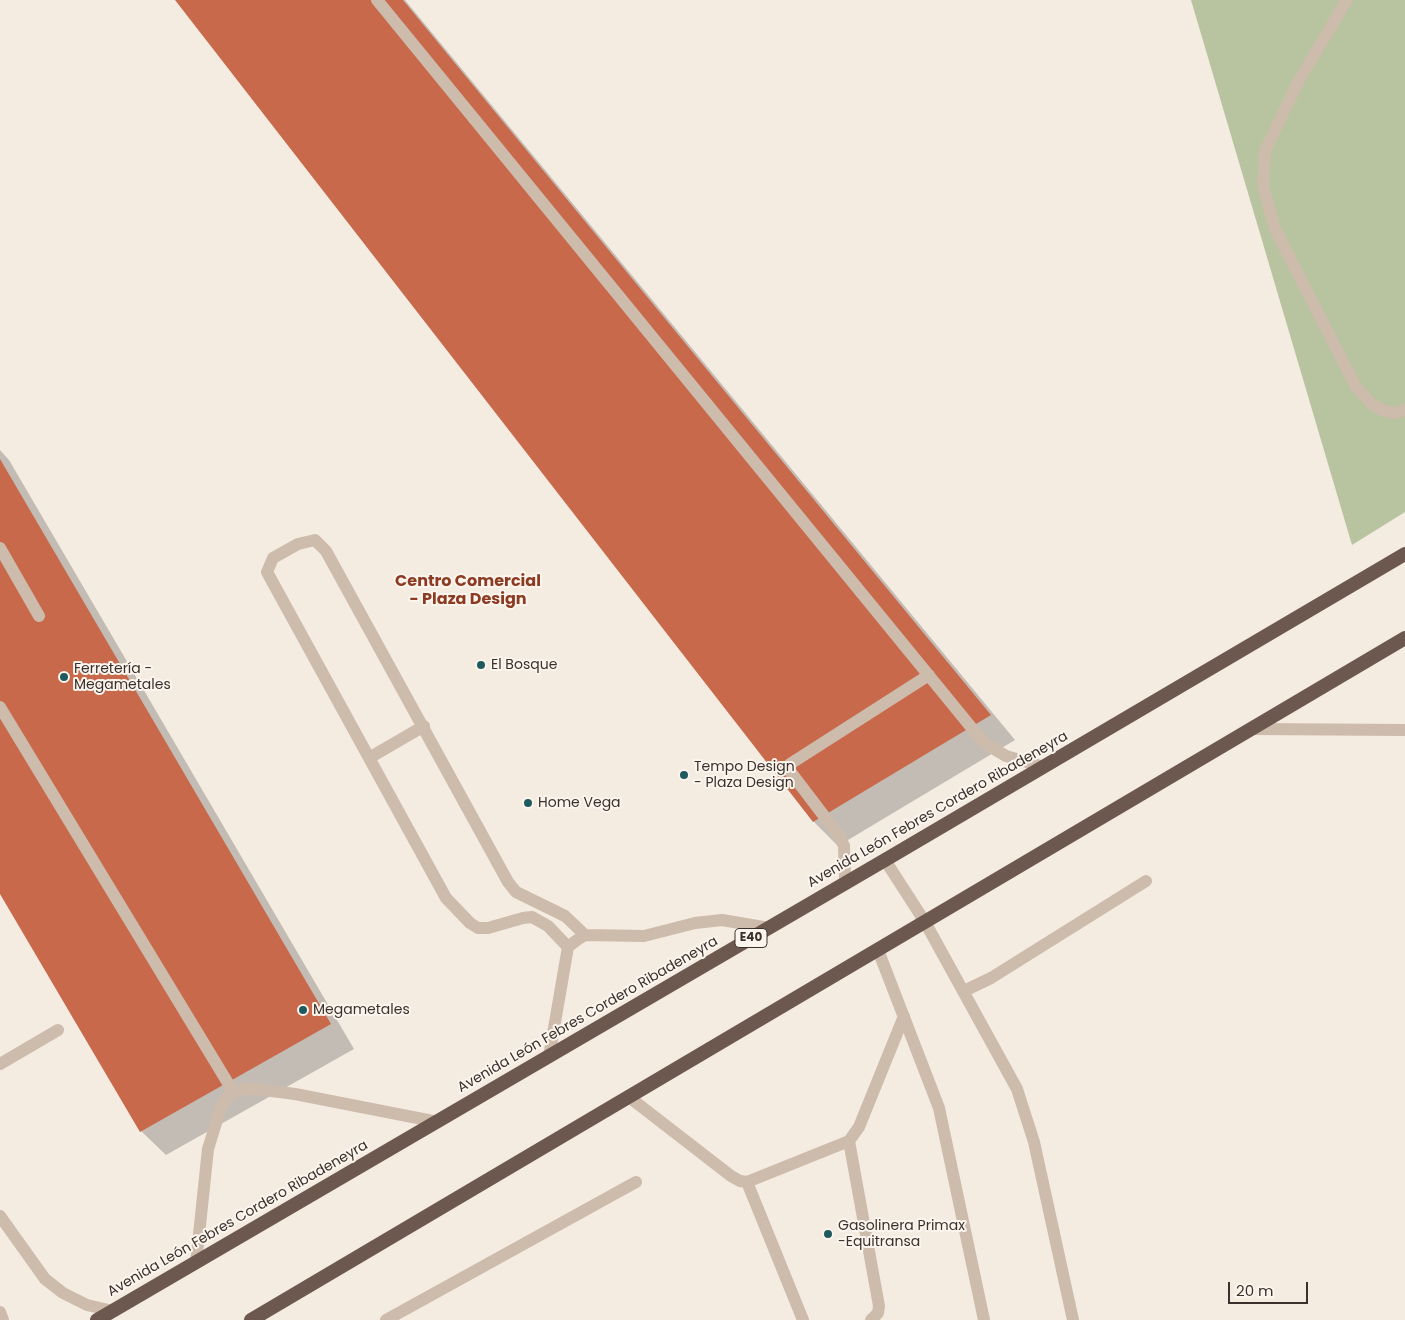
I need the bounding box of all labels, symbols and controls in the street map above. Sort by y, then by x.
district label: Centro Comercial - Plaza Design [395,572,541,610]
place label: El Bosque [491,657,557,673]
marker: El Bosque [475,659,487,671]
place label: Ferretería - Megametales [74,661,171,694]
marker: Ferretería - Megametales [58,671,70,683]
street label: Avenida León Febres Cordero Ribadeneyra [805,728,1071,892]
place label: Tempo Design - Plaza Design [694,759,795,792]
marker: Tempo Design - Plaza Design [678,769,690,781]
place label: Home Vega [538,795,621,811]
marker: Home Vega [522,797,534,809]
road number: E40 [735,928,767,948]
street label: Avenida León Febres Cordero Ribadeneyra [455,933,721,1097]
place label: Megametales [313,1002,410,1018]
marker: Megametales [297,1004,309,1016]
street label: Avenida León Febres Cordero Ribadeneyra [105,1137,371,1301]
place label: Gasolinera Primax -Equitransa [838,1218,965,1250]
marker: Gasolinera Primax -Equitransa [822,1228,834,1240]
scale bar [1230,1272,1310,1304]
text: 20 m [1236,1280,1274,1301]

